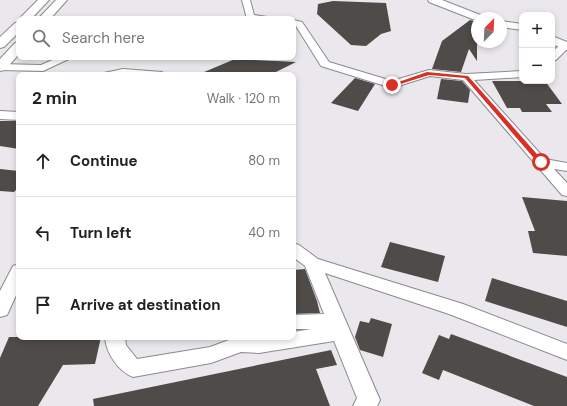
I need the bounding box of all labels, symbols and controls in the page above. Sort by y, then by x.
north arrow [471,12,507,48]
map controls [519,12,555,84]
button: + [519,12,555,48]
search box [16,16,296,60]
icon: search [30,27,52,49]
text: Search here [62,28,145,48]
button: − [519,48,555,84]
route end [383,76,401,94]
text: 2 min [32,87,77,109]
text: Walk · 120 m [207,90,280,107]
icon: ahead [32,150,54,172]
text: Continue [70,151,138,171]
text: 80 m [248,152,280,169]
route start [532,153,550,171]
icon: left [32,222,54,244]
text: Turn left [70,223,131,243]
text: 40 m [248,224,280,241]
icon: arrive [32,294,54,316]
text: Arrive at destination [70,295,221,315]

